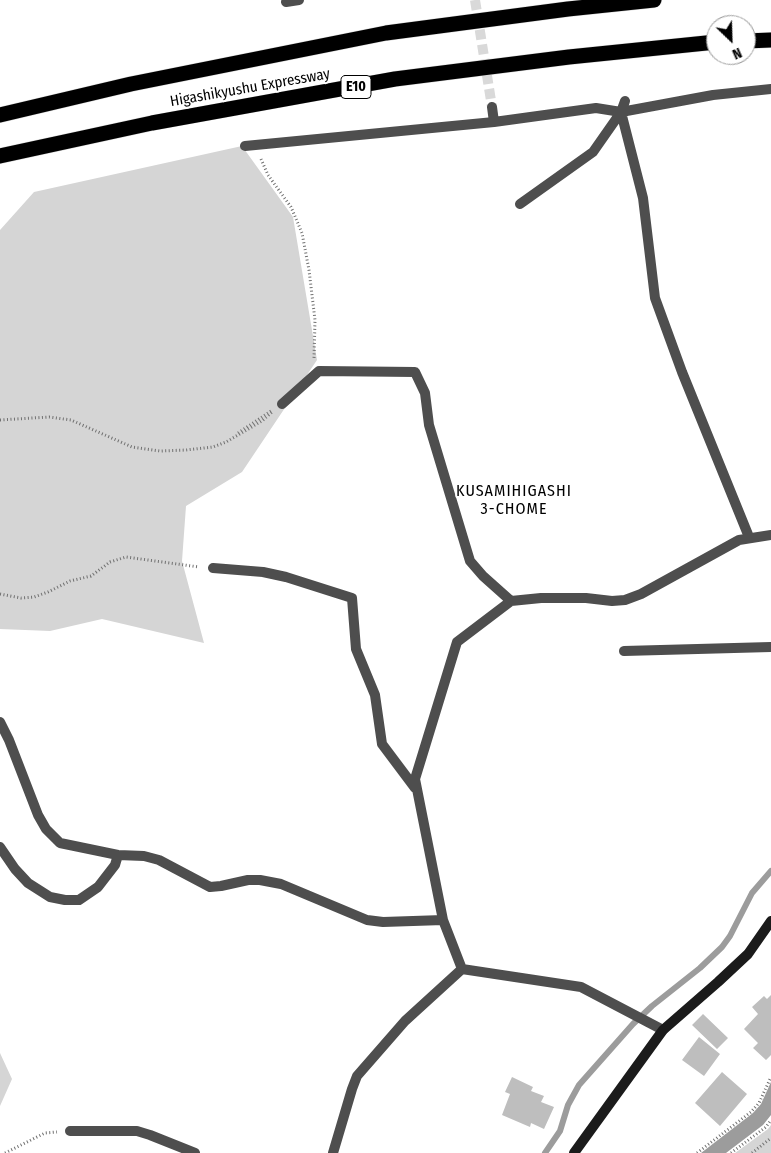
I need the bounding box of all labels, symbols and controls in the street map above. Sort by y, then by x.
north arrow [706,15,756,65]
text: N [730,44,744,63]
street label: Higashikyushu Expressway [169,65,331,111]
road number: E10 [341,75,371,98]
district label: KUSAMIHIGASHI 3-CHOME [454,482,574,520]

